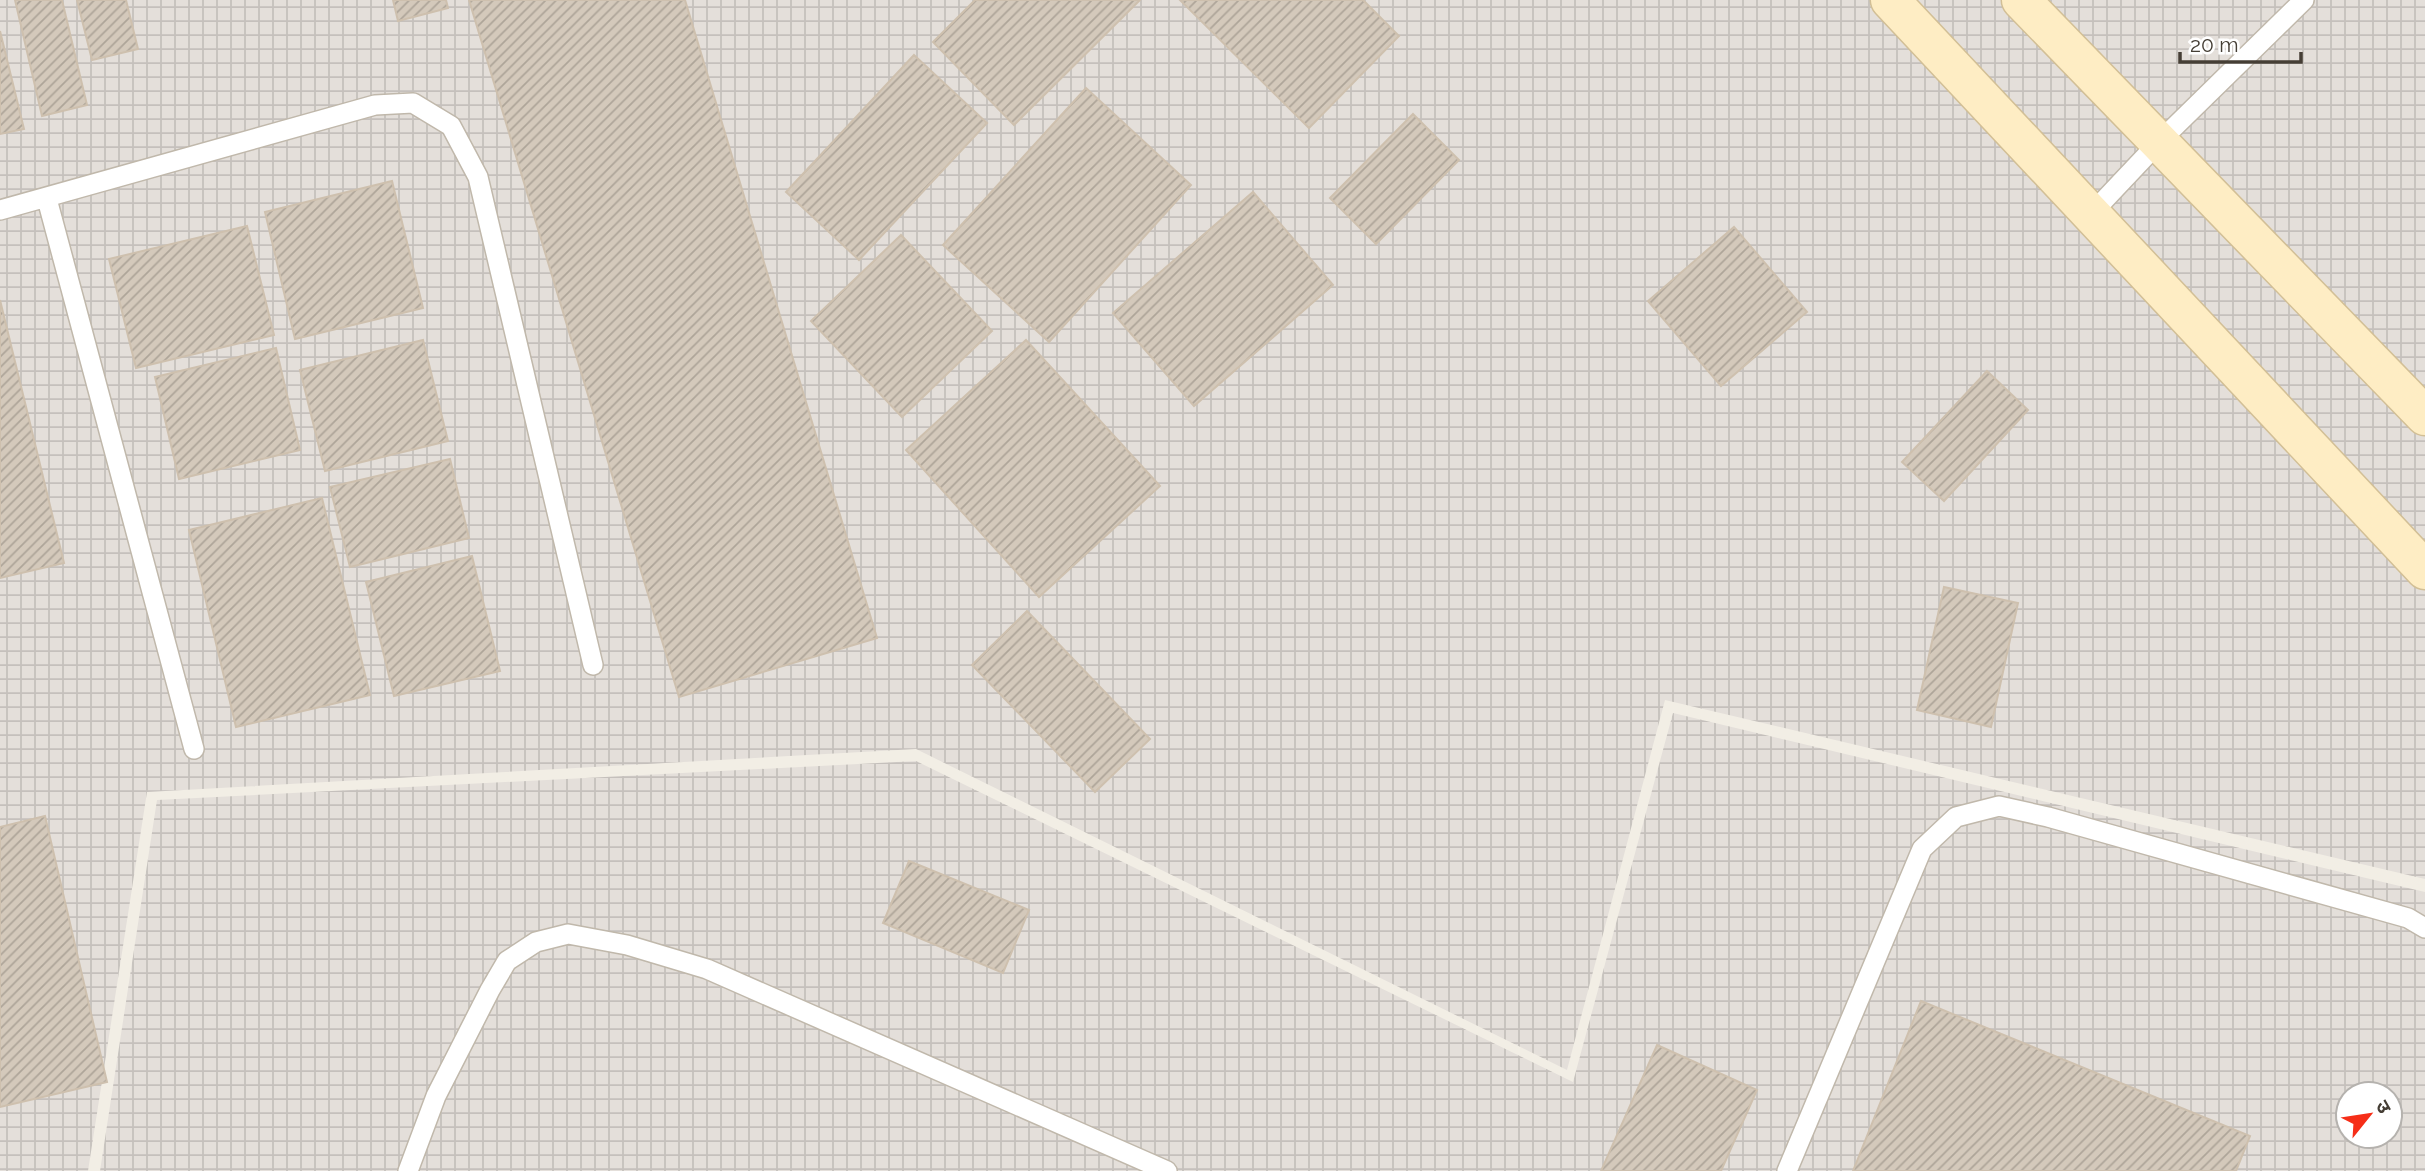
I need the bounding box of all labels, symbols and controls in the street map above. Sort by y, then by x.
scale bar [2180,21,2301,65]
text: 20 m [2190,32,2238,57]
north arrow [2334,1080,2404,1150]
text: उ [2371,1096,2396,1118]

